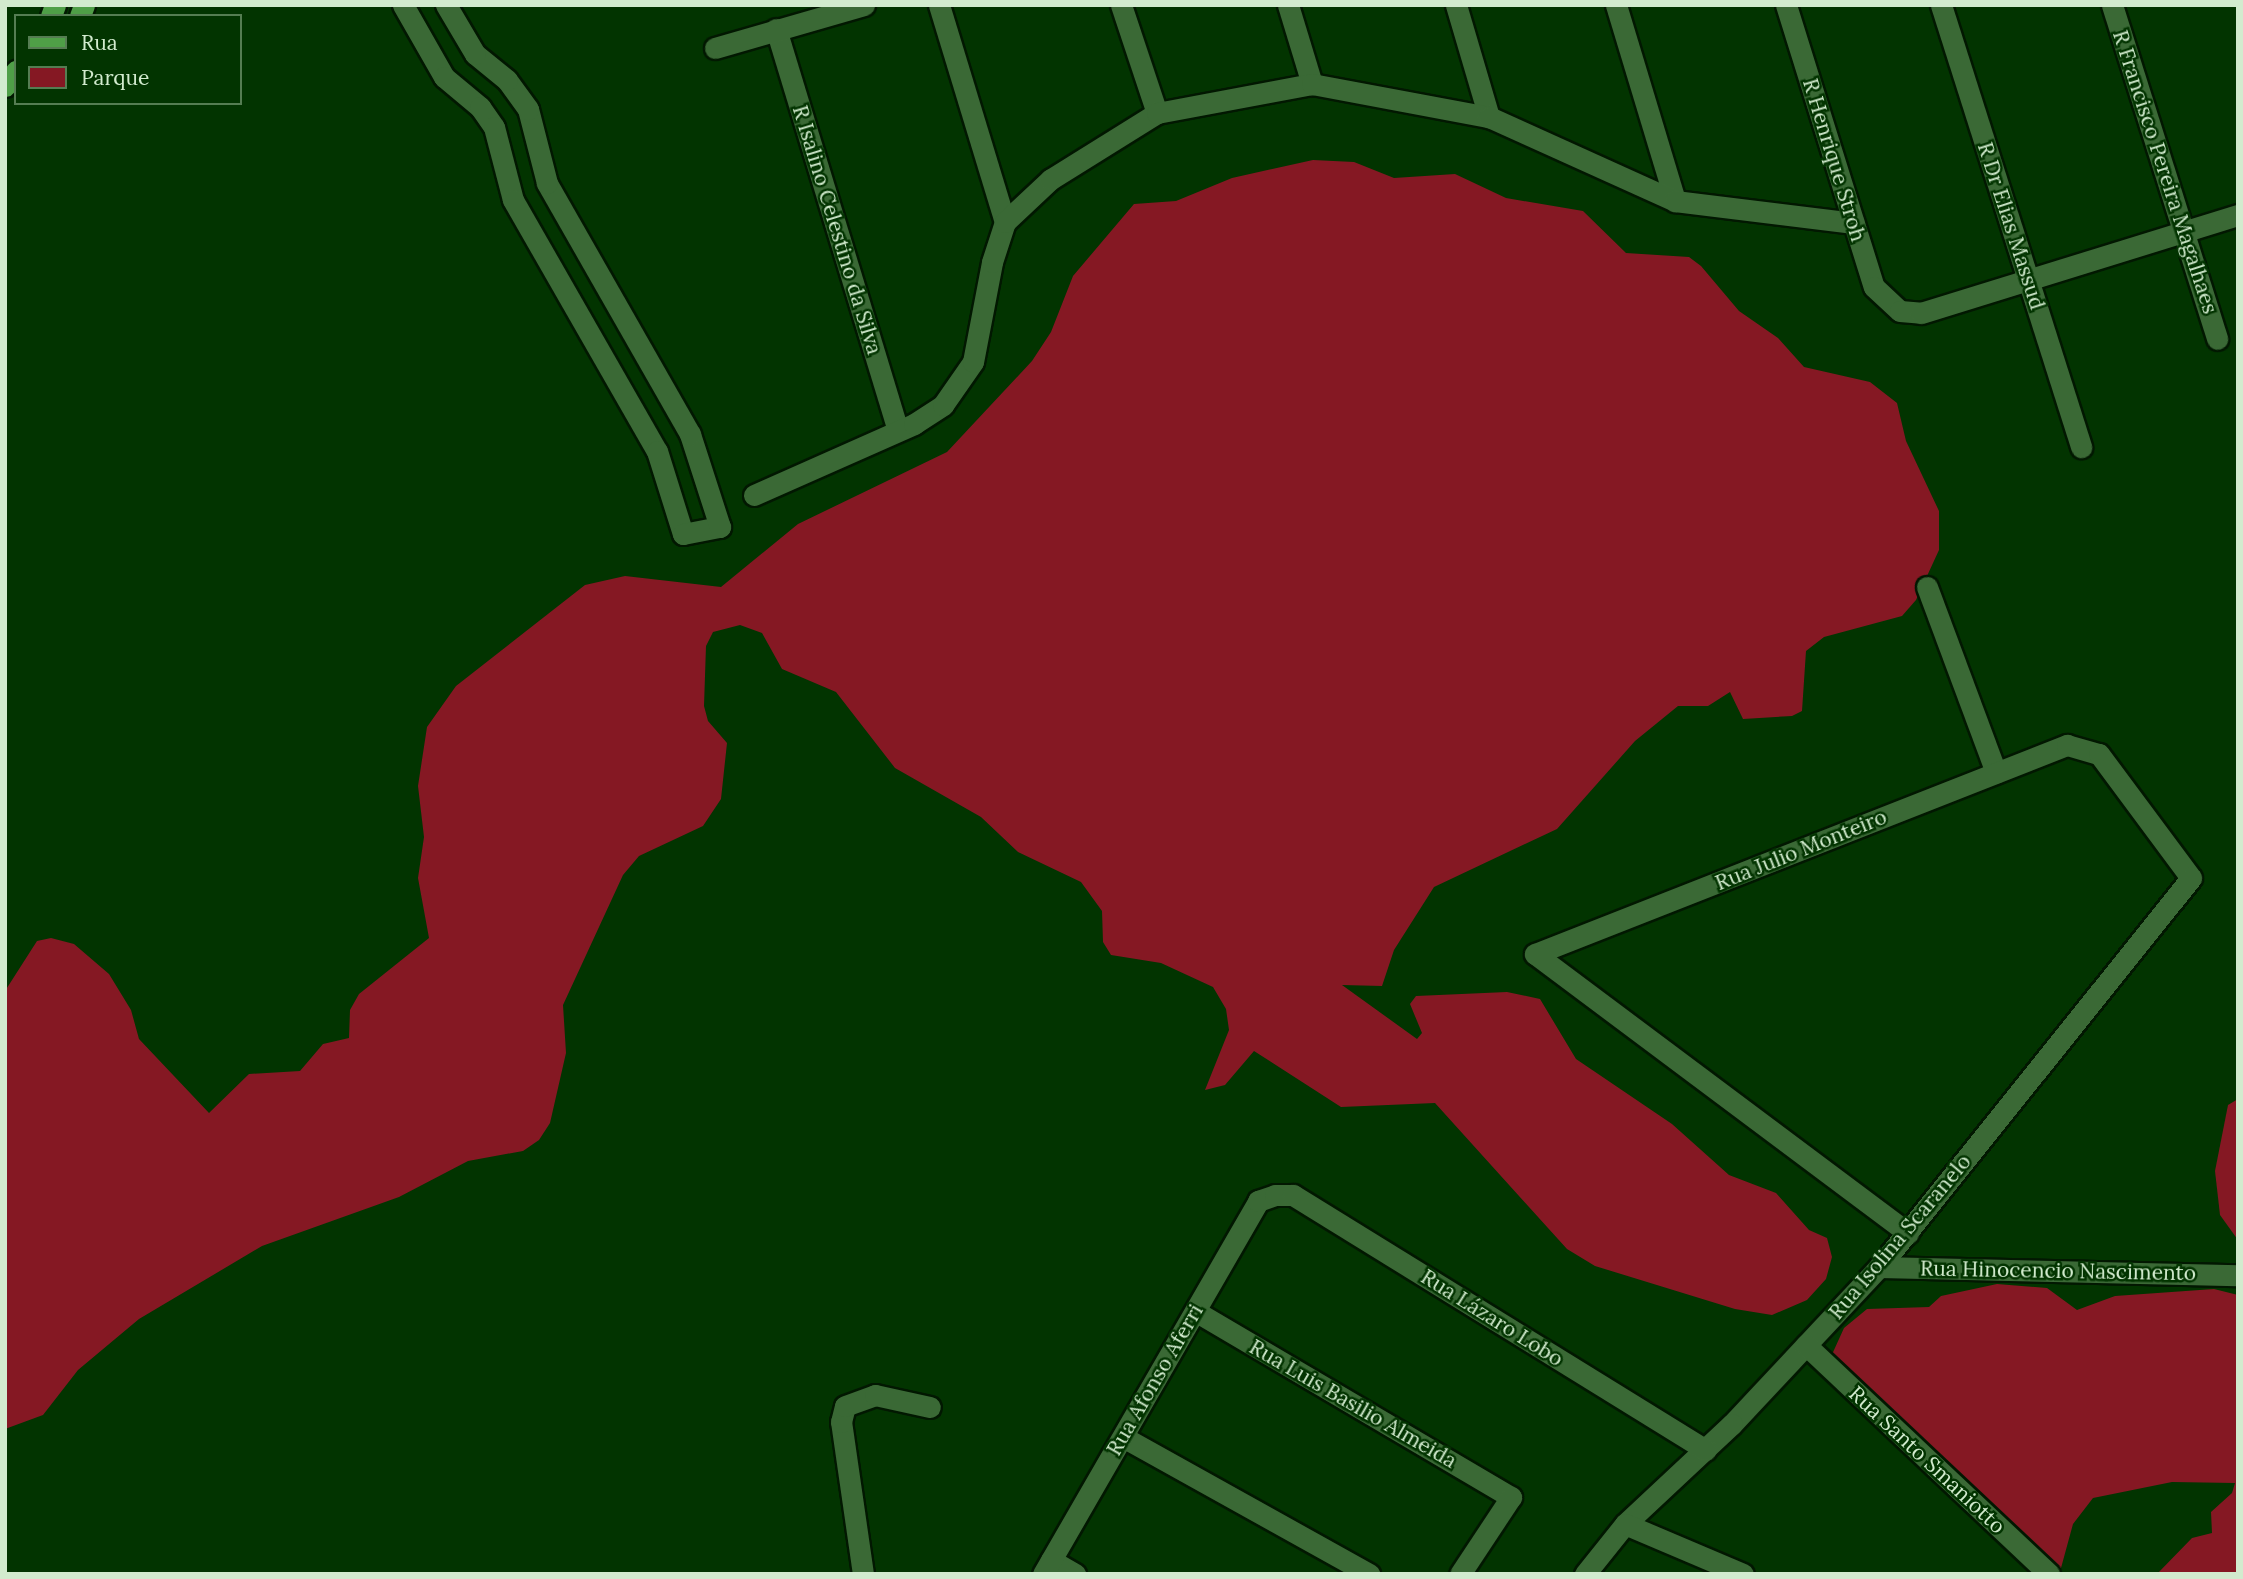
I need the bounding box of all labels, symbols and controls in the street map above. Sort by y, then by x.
legend [14,14,242,105]
street label: R Francisco Pereira Magalhaes [2107,27,2223,317]
text: Rua [81,29,118,56]
text: Parque [81,64,149,91]
street label: R Henrique Stroh [1797,75,1871,245]
street label: R Isalino Celestino da Silva [787,102,887,358]
street label: R Dr Elias Massud [1972,139,2050,313]
street label: Rua Julio Monteiro [1712,804,1890,896]
street label: Rua Isolina Scaranelo [1824,1149,1976,1325]
street label: Rua Hinocencio Nascimento [1920,1256,2196,1286]
street label: Rua Lázaro Lobo [1416,1264,1568,1372]
street label: Rua Afonso Aferri [1101,1300,1209,1460]
street label: Rua Luis Basilio Almeida [1245,1334,1461,1474]
street label: Rua Santo Smaniotto [1844,1381,2010,1539]

